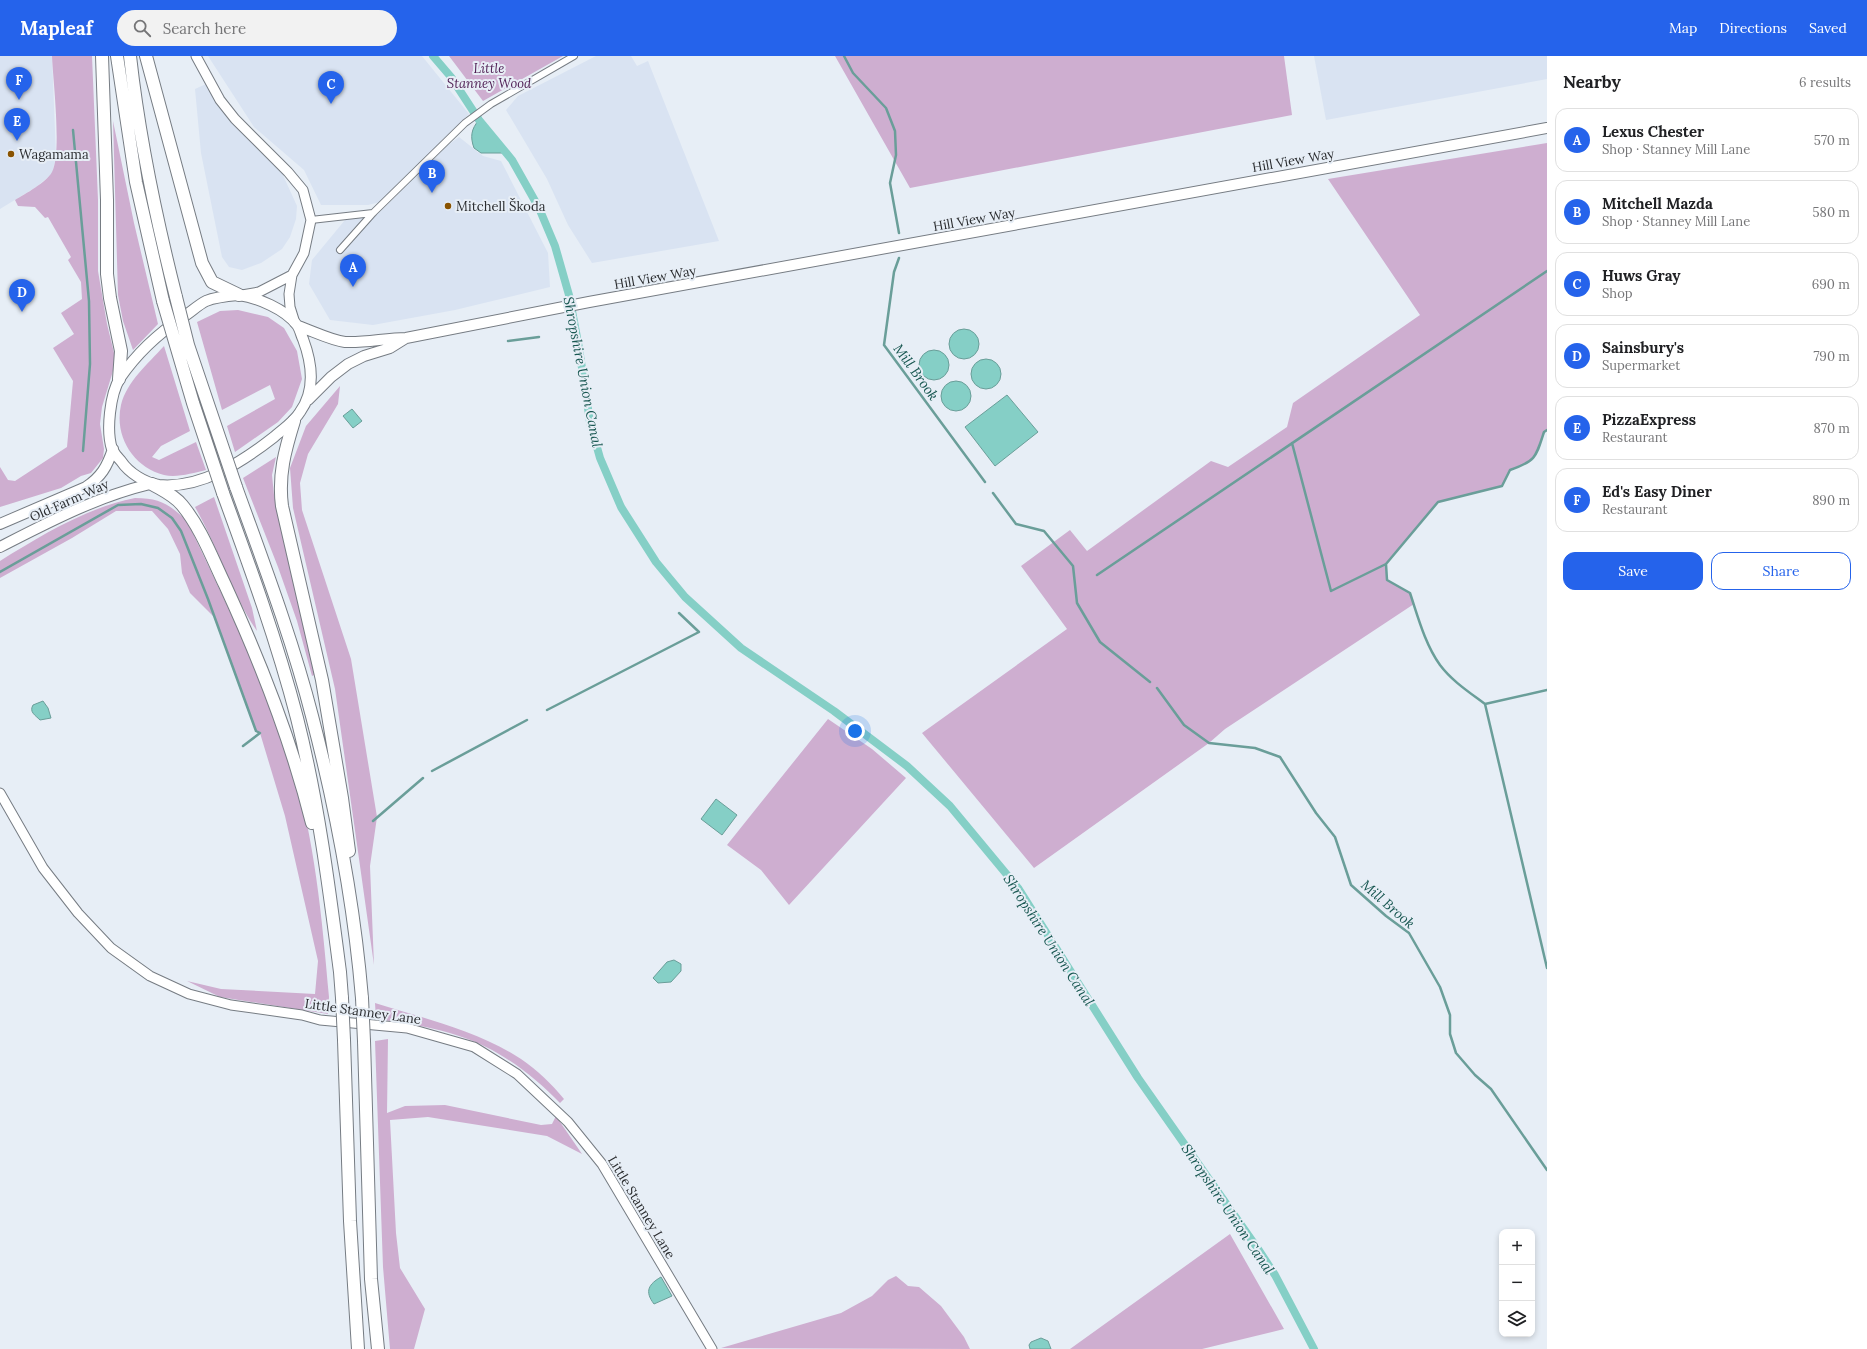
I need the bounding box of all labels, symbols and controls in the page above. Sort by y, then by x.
search box [117,10,397,46]
text: Mapleaf [20,16,93,40]
icon: search [131,17,153,39]
text: Search here [163,19,246,38]
text: Map [1669,19,1697,37]
text: Directions [1719,19,1787,37]
text: Saved [1809,19,1847,37]
park label: Little Stanney Wood [447,60,532,92]
pin: F [6,67,32,100]
pin: C [318,71,344,104]
text: Nearby [1563,71,1621,93]
text: 6 results [1799,74,1851,91]
pin: E [4,108,30,141]
text: Lexus Chester [1602,122,1704,141]
text: A [1573,132,1581,149]
text: 570 m [1814,132,1850,149]
text: Shop · Stanney Mill Lane [1602,141,1750,158]
street label: Hill View Way [1251,145,1335,176]
place label: Wagamama [19,146,89,163]
marker: Wagamama [6,149,16,159]
pin: B [419,160,445,193]
text: Mitchell Mazda [1602,194,1713,213]
place label: Mitchell Škoda [456,197,546,215]
marker: Mitchell Škoda [443,201,453,211]
street label: Hill View Way [932,204,1016,235]
text: B [1573,204,1581,221]
text: 580 m [1812,204,1850,221]
text: Shop · Stanney Mill Lane [1602,213,1750,230]
pin: A [340,254,366,287]
street label: Hill View Way [613,262,697,293]
text: Huws Gray [1602,266,1681,285]
text: C [1573,276,1581,293]
text: 690 m [1812,276,1850,293]
pin: D [9,279,35,312]
text: Shop [1602,285,1633,302]
water label: Shropshire Union Canal [560,295,606,449]
text: Sainsbury's [1602,338,1684,357]
water label: Mill Brook [889,340,943,404]
text: D [1572,348,1582,365]
text: 790 m [1813,348,1850,365]
text: Supermarket [1602,357,1680,374]
text: PizzaExpress [1602,410,1696,429]
text: E [1573,420,1581,437]
text: 870 m [1814,420,1850,437]
text: Restaurant [1602,429,1668,446]
street label: Old Farm Way [27,475,112,525]
text: Ed's Easy Diner [1602,482,1712,501]
text: F [1573,492,1581,509]
text: 890 m [1812,492,1850,509]
text: Restaurant [1602,501,1668,518]
button: Save [1563,552,1703,590]
button: Share [1711,552,1851,590]
your location [845,721,865,741]
water label: Shropshire Union Canal [1000,871,1098,1009]
water label: Mill Brook [1357,876,1419,932]
street label: Little Stanney Lane [304,995,422,1028]
water label: Shropshire Union Canal [1178,1140,1278,1278]
street label: Little Stanney Lane [604,1153,679,1262]
map controls [1499,1229,1535,1337]
button: + [1499,1229,1535,1265]
button: − [1499,1265,1535,1301]
button: layers [1499,1301,1535,1337]

